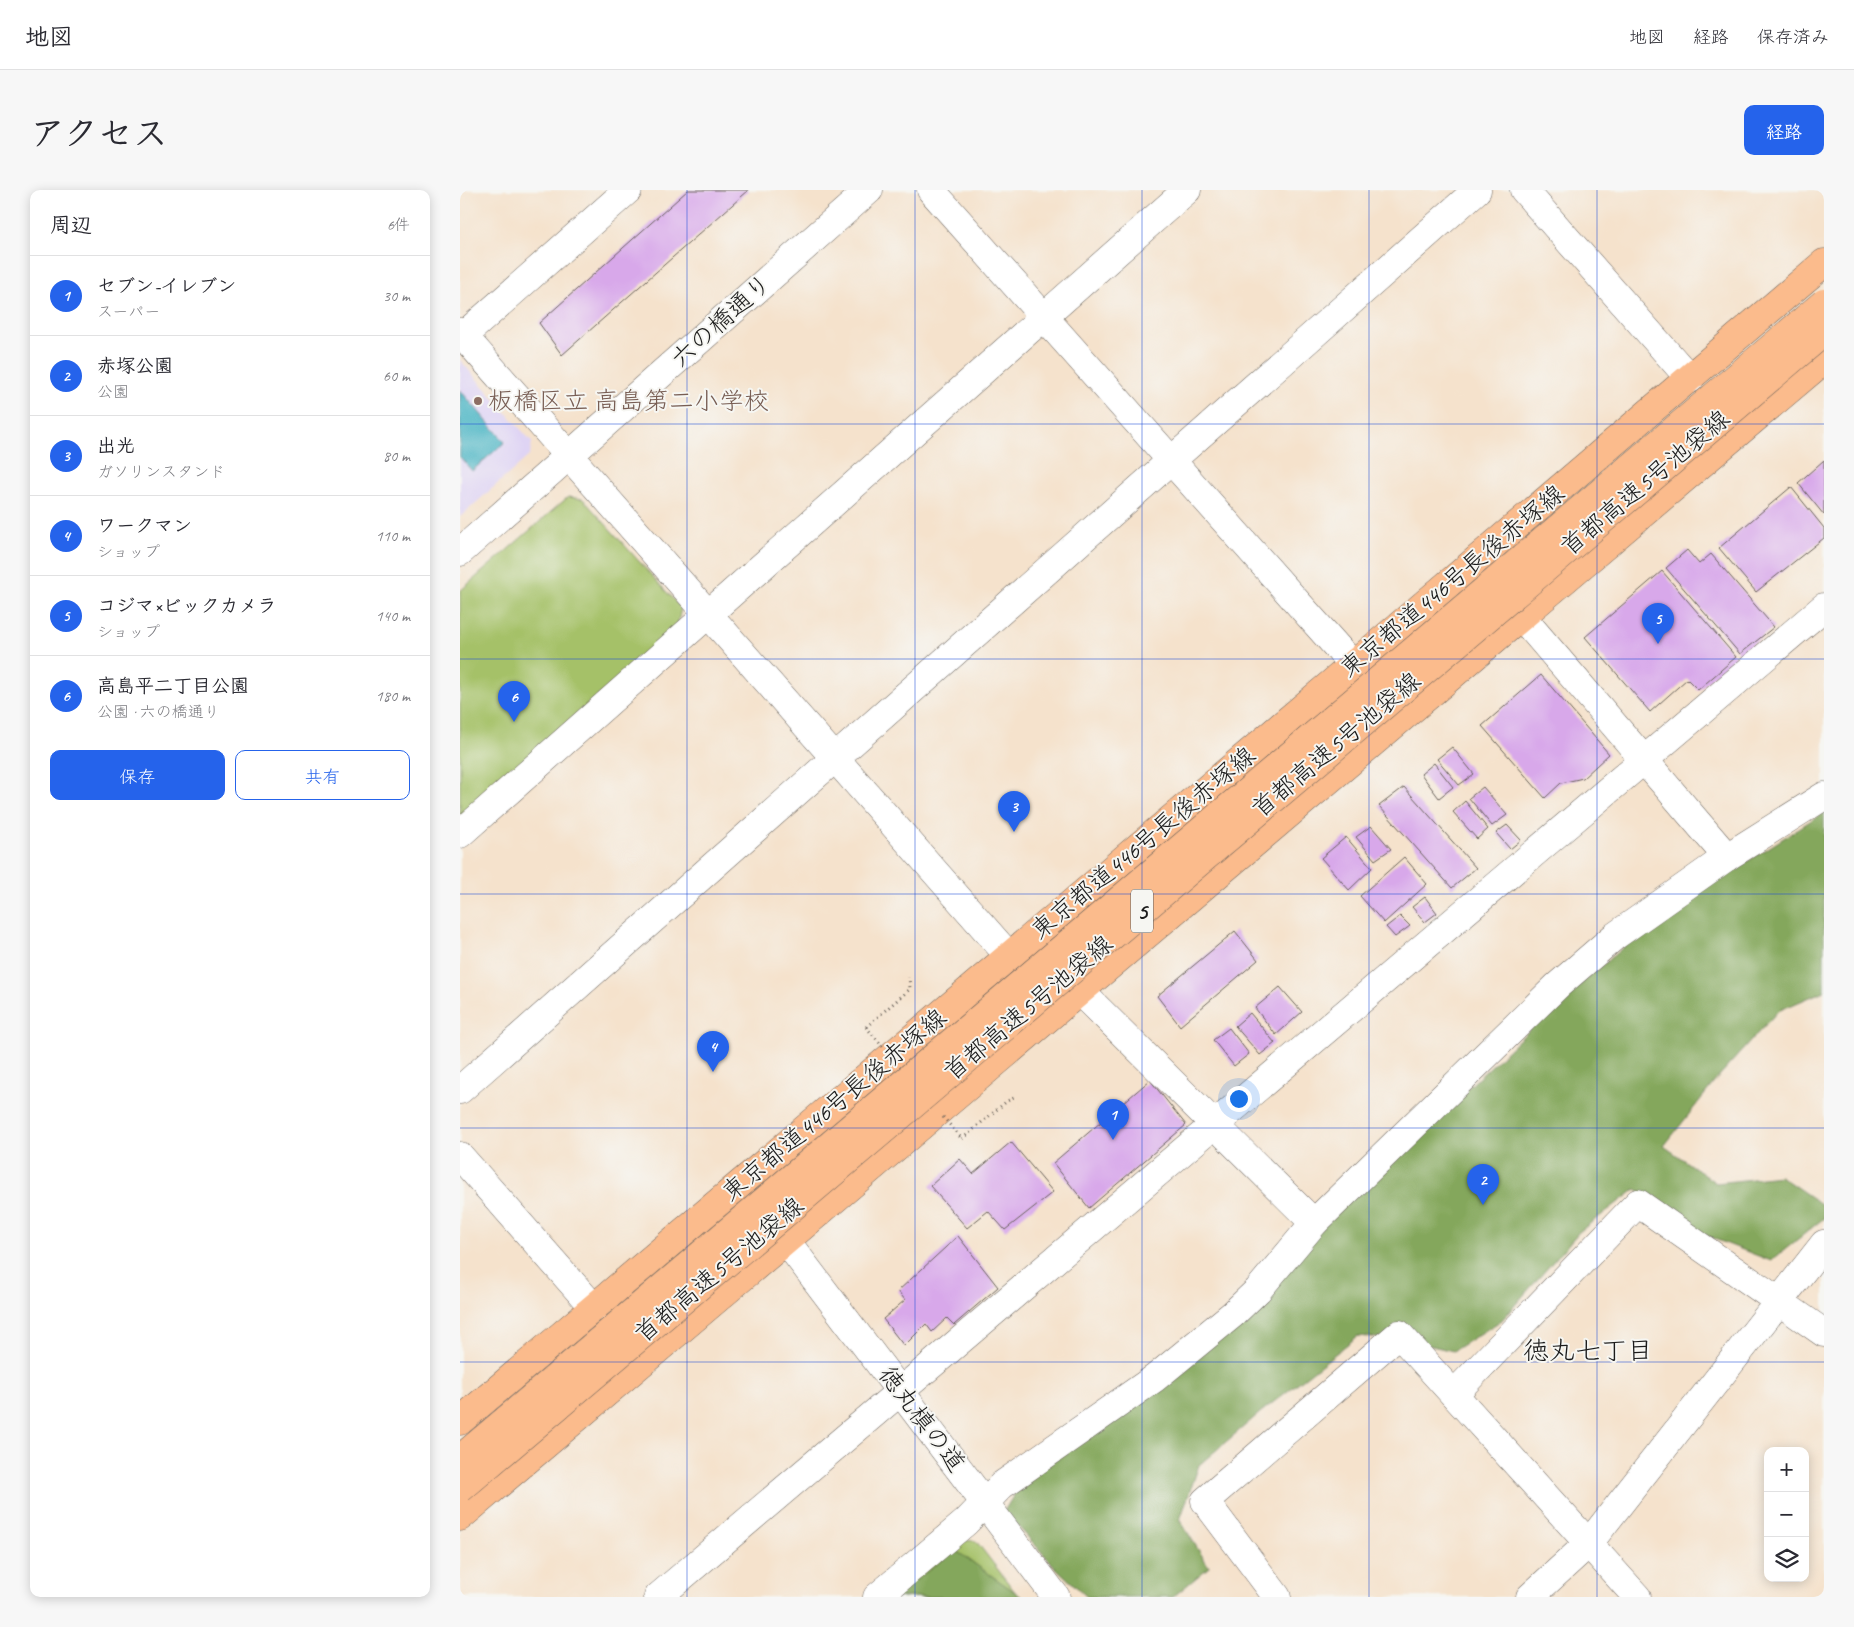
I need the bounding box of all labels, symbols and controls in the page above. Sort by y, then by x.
text: 地図 [25,22,73,52]
text: 地図 [1629,26,1665,48]
text: 経路 [1693,26,1729,48]
text: 保存済み [1757,26,1829,48]
button: 経路 [1744,105,1824,155]
text: アクセス [30,111,168,156]
text: 周辺 [50,212,92,238]
text: 6件 [387,215,410,235]
street label: 六の橋通り [664,267,778,375]
text: セブン-イレブン [97,274,236,298]
text: 1 [62,286,70,306]
text: 30 m [383,286,410,306]
text: スーパー [97,302,160,322]
text: 赤塚公園 [97,354,173,378]
text: 2 [62,366,70,386]
text: 60 m [383,366,410,386]
text: 公園 [97,382,129,402]
place label: 板橋区立 高島第二小学校 [488,385,769,417]
marker: 板橋区立 高島第二小学校 [472,395,484,407]
street label: 首都高速5号池袋線 [1554,403,1736,563]
text: 出光 [97,434,135,458]
text: 3 [62,446,70,466]
text: 80 m [383,446,410,466]
text: ガソリンスタンド [97,462,225,482]
street label: 東京都道446号長後赤塚線 [1333,478,1571,684]
text: ワークマン [97,514,192,538]
text: 4 [62,526,70,546]
text: 110 m [376,526,410,546]
text: ショップ [97,542,160,562]
text: コジマ×ビックカメラ [97,594,276,618]
pin: 5 [1642,603,1674,644]
text: 5 [63,606,69,626]
text: 140 m [376,606,410,626]
text: ショップ [97,622,160,642]
street label: 首都高速5号池袋線 [1245,665,1427,825]
text: 高島平二丁目公園 [97,674,249,698]
pin: 6 [498,681,530,722]
text: 6 [62,686,70,706]
text: 180 m [376,686,410,706]
text: 公園 · 六の橋通り [97,702,220,722]
street label: 東京都道446号長後赤塚線 [1024,740,1262,946]
button: 保存 [50,750,225,800]
button: 共有 [235,750,410,800]
pin: 3 [998,791,1030,832]
road number: 5 [1131,889,1153,932]
street label: 首都高速5号池袋線 [937,928,1119,1088]
street label: 東京都道446号長後赤塚線 [715,1002,953,1208]
pin: 4 [697,1031,729,1072]
your location [1226,1086,1252,1112]
pin: 1 [1097,1099,1129,1140]
pin: 2 [1467,1164,1499,1205]
street label: 首都高速5号池袋線 [628,1190,810,1350]
district label: 徳丸七丁目 [1523,1334,1653,1367]
street label: 徳丸槙の道 [872,1359,972,1479]
map controls [1764,1447,1809,1582]
button: + [1764,1447,1809,1492]
button: − [1764,1492,1809,1537]
button: layers [1764,1537,1809,1582]

